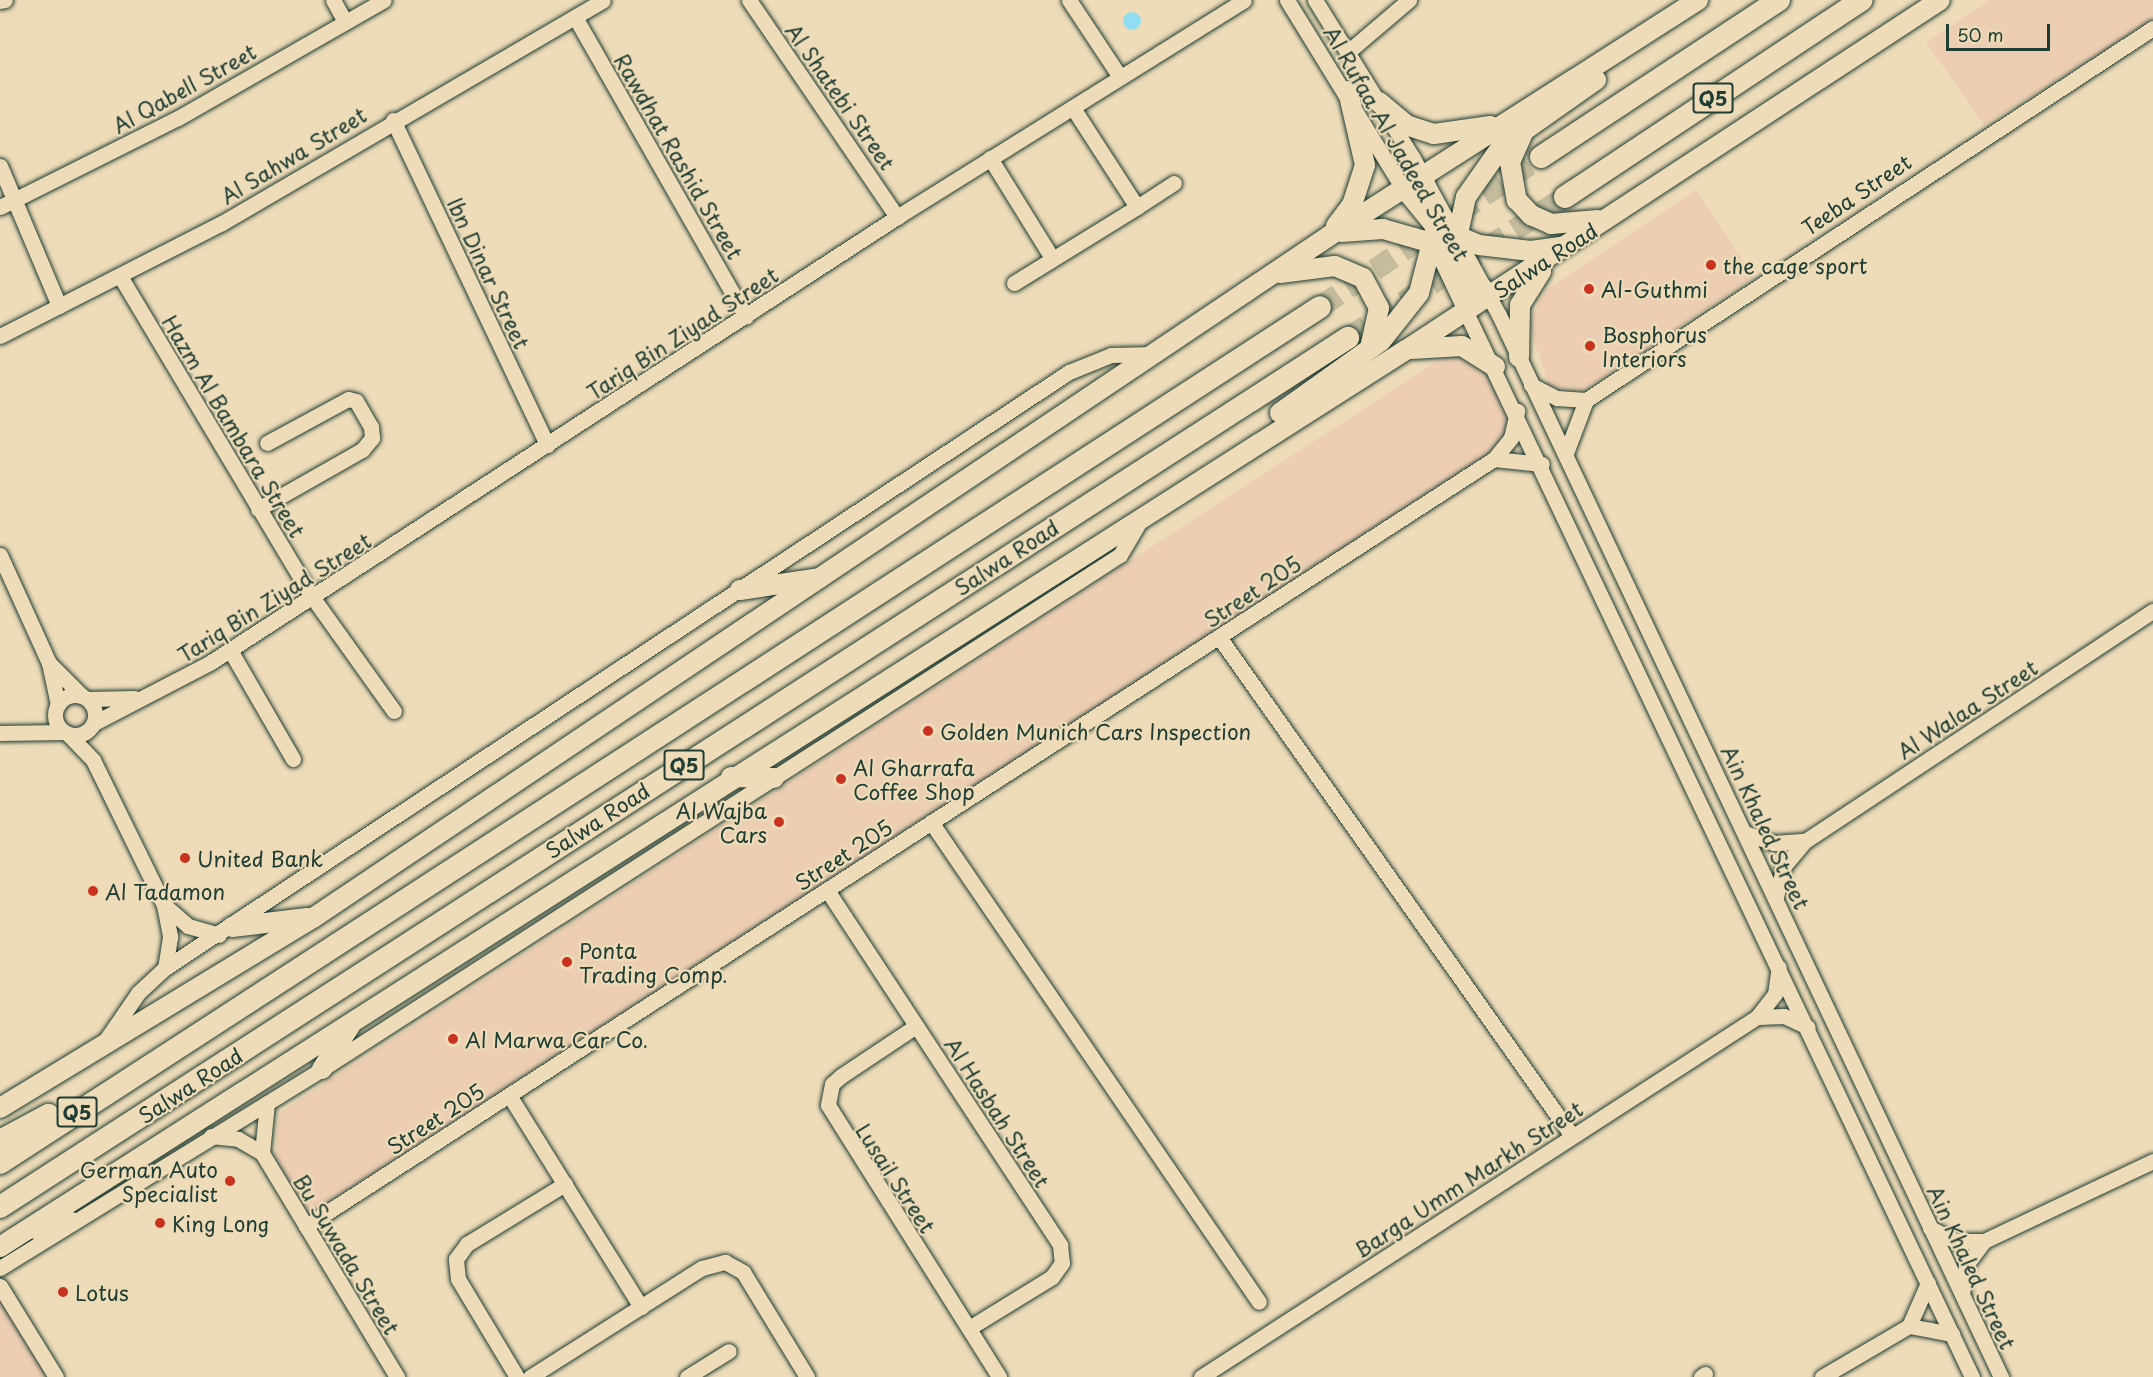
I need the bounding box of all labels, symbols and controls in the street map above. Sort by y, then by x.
scale bar [1949,12,2052,50]
street label: Al Shatebi Street [781,17,901,175]
text: 50 m [1957,21,2004,48]
street label: Al Rufaa Al Jadeed Street [1320,22,1474,264]
street label: Al Qabell Street [107,38,261,138]
street label: Rawdhat Rashid Street [610,49,748,263]
road number: Q5 [1692,81,1734,115]
street label: Al Sahwa Street [215,101,371,209]
street label: Teeba Street [1797,148,1915,240]
street label: Ibn Dinar Street [443,193,535,353]
street label: Salwa Road [1488,217,1602,303]
place label: the cage sport [1723,252,1867,278]
marker: the cage sport [1704,258,1718,272]
street label: Tariq Bin Ziyad Street [581,261,783,405]
place label: Al-Guthmi [1601,276,1708,302]
marker: Al-Guthmi [1582,282,1596,296]
street label: Hazm Al Bambara Street [157,309,311,543]
place label: Bosphorus Interiors [1602,321,1707,371]
marker: Bosphorus Interiors [1583,339,1597,353]
street label: Salwa Road [949,514,1063,600]
street label: Tariq Bin Ziyad Street [172,527,376,667]
street label: Street 205 [1198,550,1306,632]
street label: Al Walaa Street [1891,654,2043,764]
place label: Golden Munich Cars Inspection [940,718,1254,744]
marker: Golden Munich Cars Inspection [921,724,935,738]
street label: Ain Khaled Street [1717,740,1815,914]
road number: Q5 [663,748,705,782]
place label: Al Gharrafa Coffee Shop [853,754,977,804]
marker: Al Gharrafa Coffee Shop [834,772,848,786]
street label: Salwa Road [540,777,654,863]
place label: Al Wajba Cars [673,797,767,847]
street label: Street 205 [789,813,897,895]
marker: Al Wajba Cars [772,815,786,829]
place label: United Bank [197,845,324,871]
marker: United Bank [178,851,192,865]
place label: Al Tadamon [105,878,226,904]
marker: Al Tadamon [86,884,100,898]
place label: Ponta Trading Comp. [579,937,728,987]
marker: Ponta Trading Comp. [560,955,574,969]
place label: Al Marwa Car Co. [465,1026,650,1052]
marker: Al Marwa Car Co. [446,1032,460,1046]
street label: Al Hasbah Street [940,1032,1056,1192]
street label: Salwa Road [133,1042,247,1128]
street label: Street 205 [381,1077,489,1159]
road number: Q5 [56,1095,98,1129]
street label: Barga Umm Markh Street [1348,1095,1588,1263]
street label: Lusail Street [851,1118,941,1238]
place label: German Auto Specialist [80,1156,218,1206]
street label: Bu Suwada Street [289,1169,405,1339]
marker: German Auto Specialist [223,1174,237,1188]
street label: Ain Khaled Street [1923,1180,2021,1354]
place label: King Long [172,1210,270,1236]
marker: King Long [153,1216,167,1230]
place label: Lotus [75,1279,129,1305]
marker: Lotus [56,1285,70,1299]

